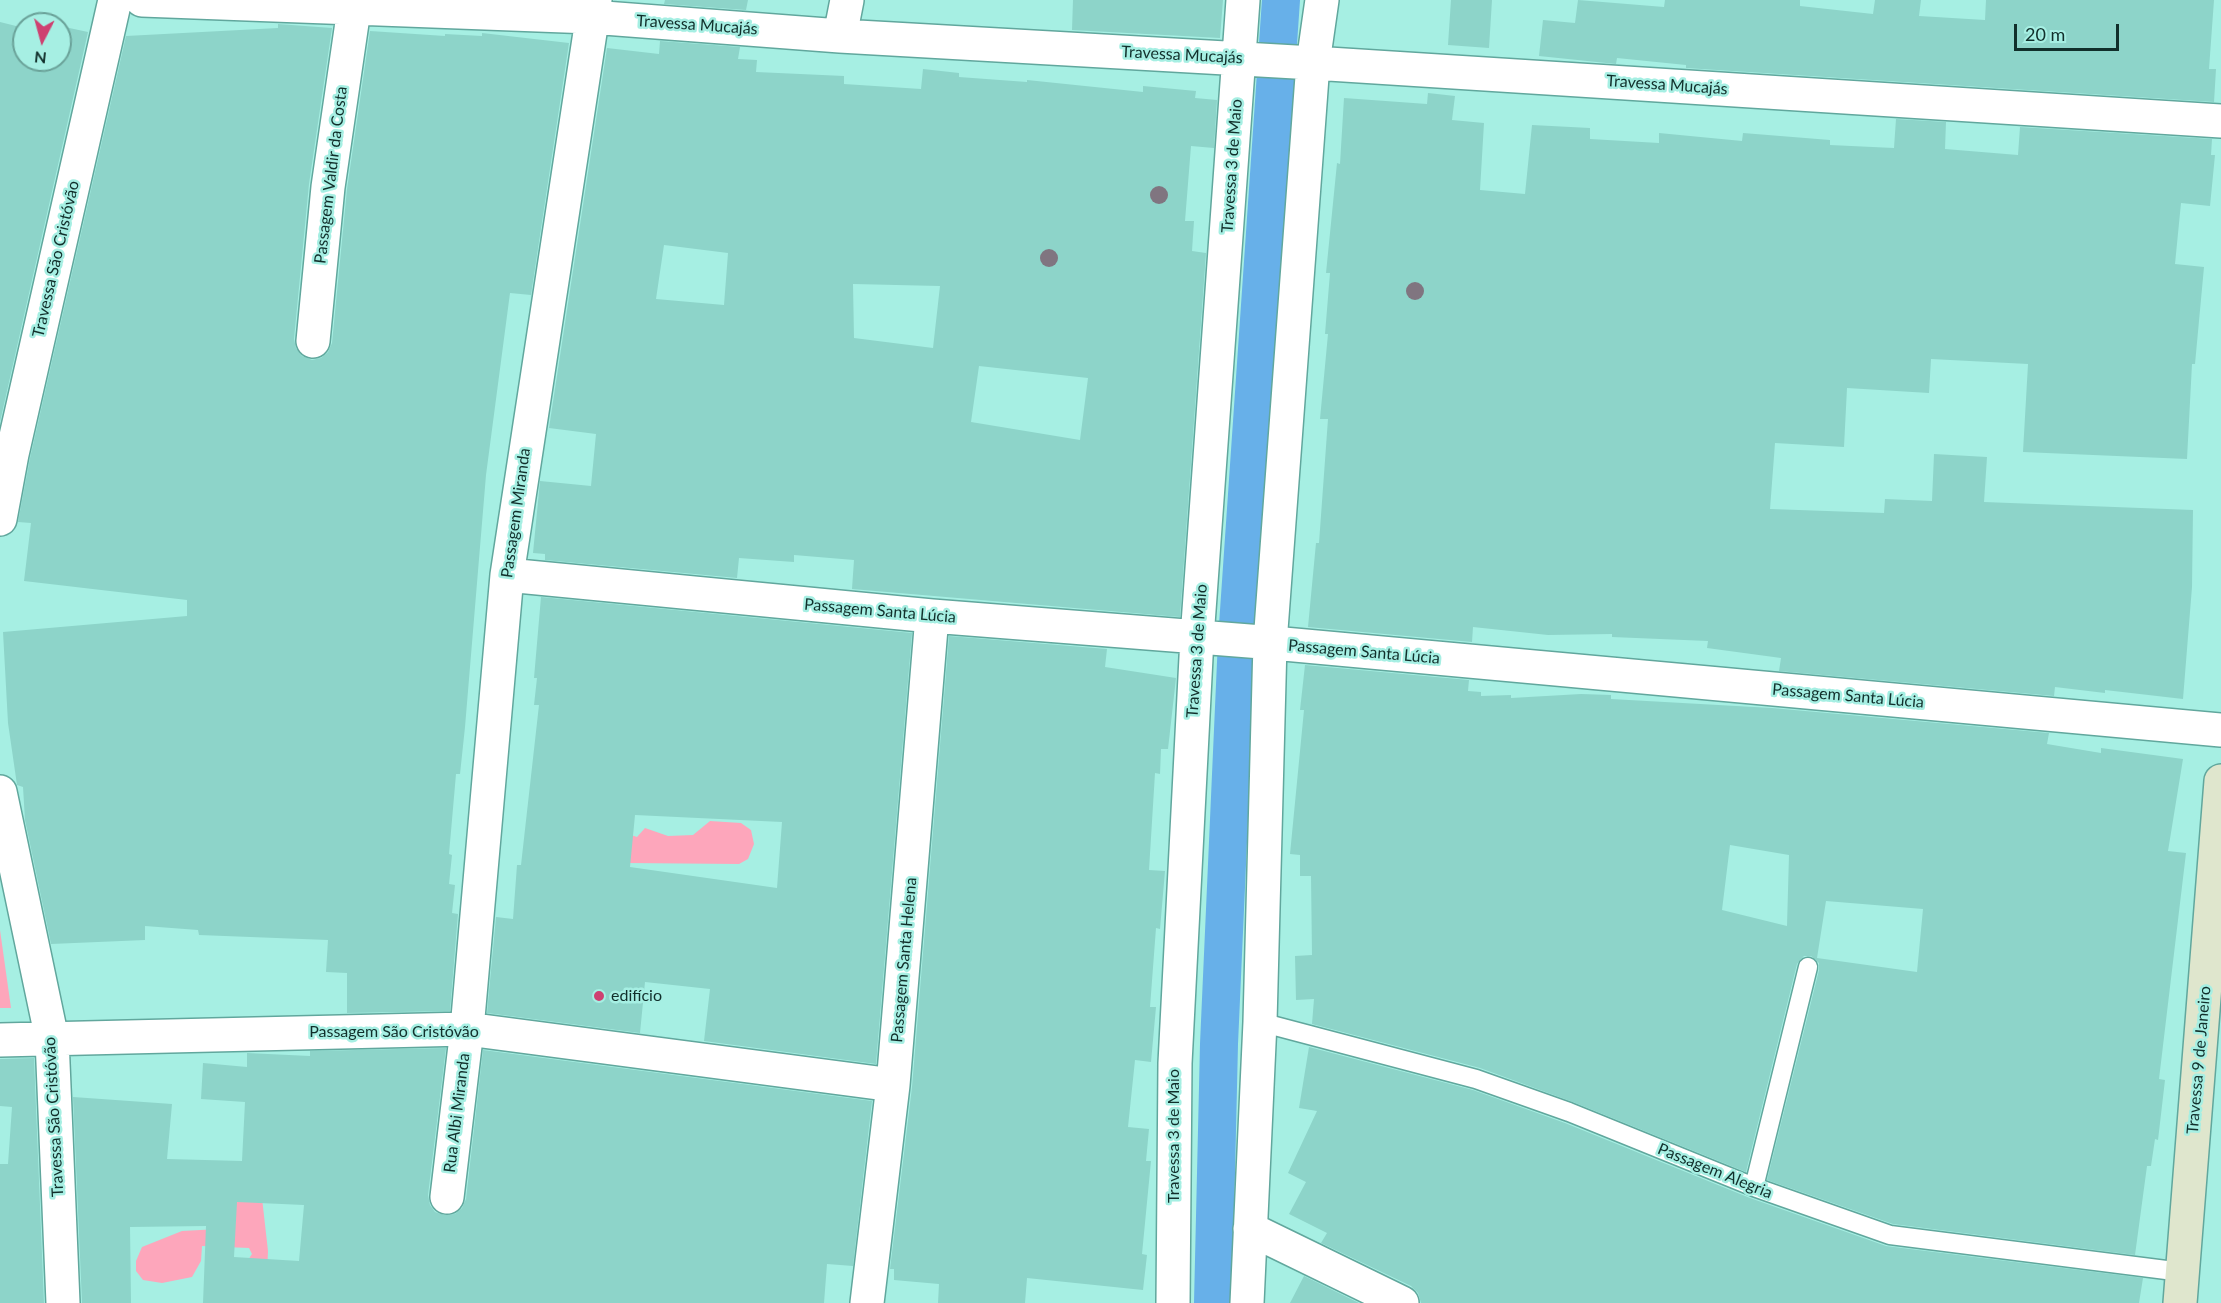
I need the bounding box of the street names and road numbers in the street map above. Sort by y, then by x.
street label: Travessa Mucajás [636,11,758,39]
street label: Travessa Mucajás [1121,42,1243,68]
street label: Travessa Mucajás [1606,71,1728,99]
street label: Passagem Valdir da Costa [311,85,351,265]
street label: Travessa 3 de Maio [1218,99,1246,233]
street label: Travessa São Cristóvão [29,179,83,339]
street label: Passagem Miranda [497,447,535,579]
street label: Travessa 3 de Maio [1183,584,1211,718]
street label: Passagem Santa Lúcia [803,595,957,627]
street label: Passagem Santa Lúcia [1287,636,1441,668]
street label: Passagem Santa Lúcia [1771,680,1925,712]
street label: Passagem Santa Helena [887,877,921,1043]
street label: Travessa 9 de Janeiro [2183,985,2215,1135]
street label: Passagem São Cristóvão [309,1022,479,1042]
street label: Travessa São Cristóvão [40,1037,68,1197]
street label: Rua Albi Miranda [440,1052,474,1174]
street label: Travessa 3 de Maio [1164,1069,1184,1203]
street label: Passagem Alegria [1655,1139,1775,1203]

